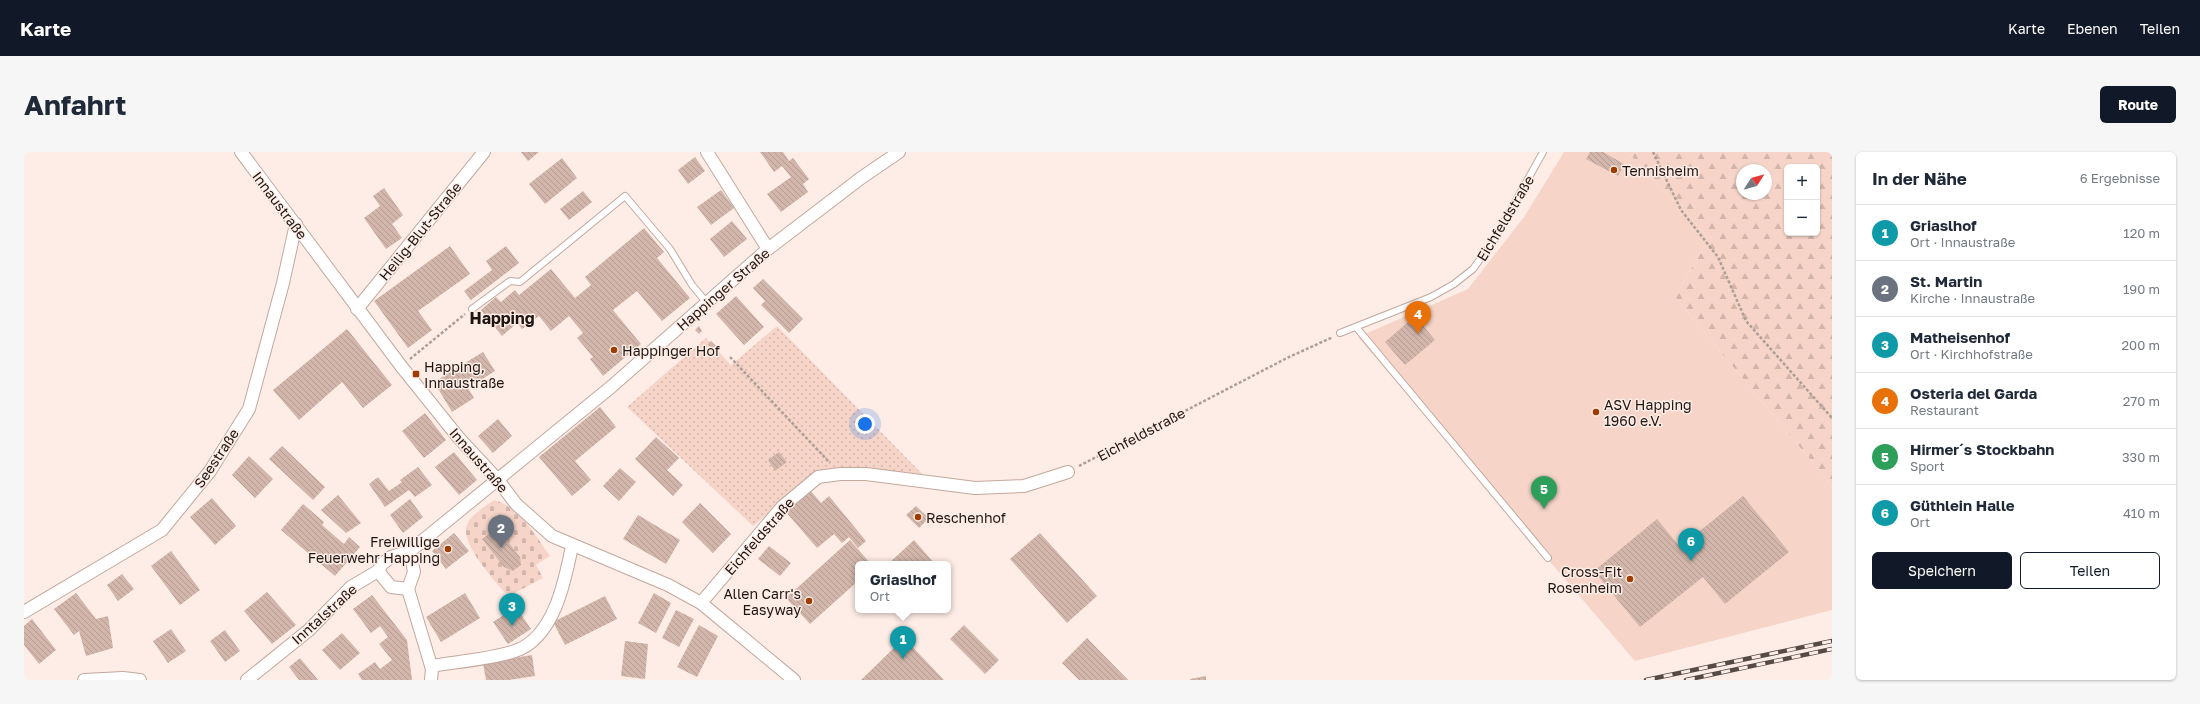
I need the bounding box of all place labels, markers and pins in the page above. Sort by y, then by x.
place label: Tennisheim [1622,162,1699,179]
marker: Tennisheim [1609,165,1619,175]
pin: 4 [1405,301,1431,334]
place label: Happinger Hof [622,342,720,359]
marker: Happinger Hof [609,345,619,355]
place label: Happing, Innaustraße [424,358,505,391]
marker: Happing, Innaustraße [411,369,421,379]
place label: ASV Happing 1960 e.V. [1604,396,1692,429]
marker: ASV Happing 1960 e.V. [1591,407,1601,417]
pin: 5 [1531,476,1557,509]
place label: Reschenhof [926,509,1006,526]
marker: Reschenhof [913,512,923,522]
pin: 2 [488,515,514,548]
pin: 6 [1678,528,1704,561]
place label: Freiwillige Feuerwehr Happing [308,533,440,566]
marker: Freiwillige Feuerwehr Happing [443,544,453,554]
place label: Cross-Fit Rosenheim [1547,563,1622,596]
marker: Cross-Fit Rosenheim [1625,574,1635,584]
place label: Allen Carr's Easyway [723,585,801,618]
pin: 3 [499,593,525,626]
marker: Allen Carr's Easyway [804,596,814,606]
pin: 1 [890,626,916,659]

